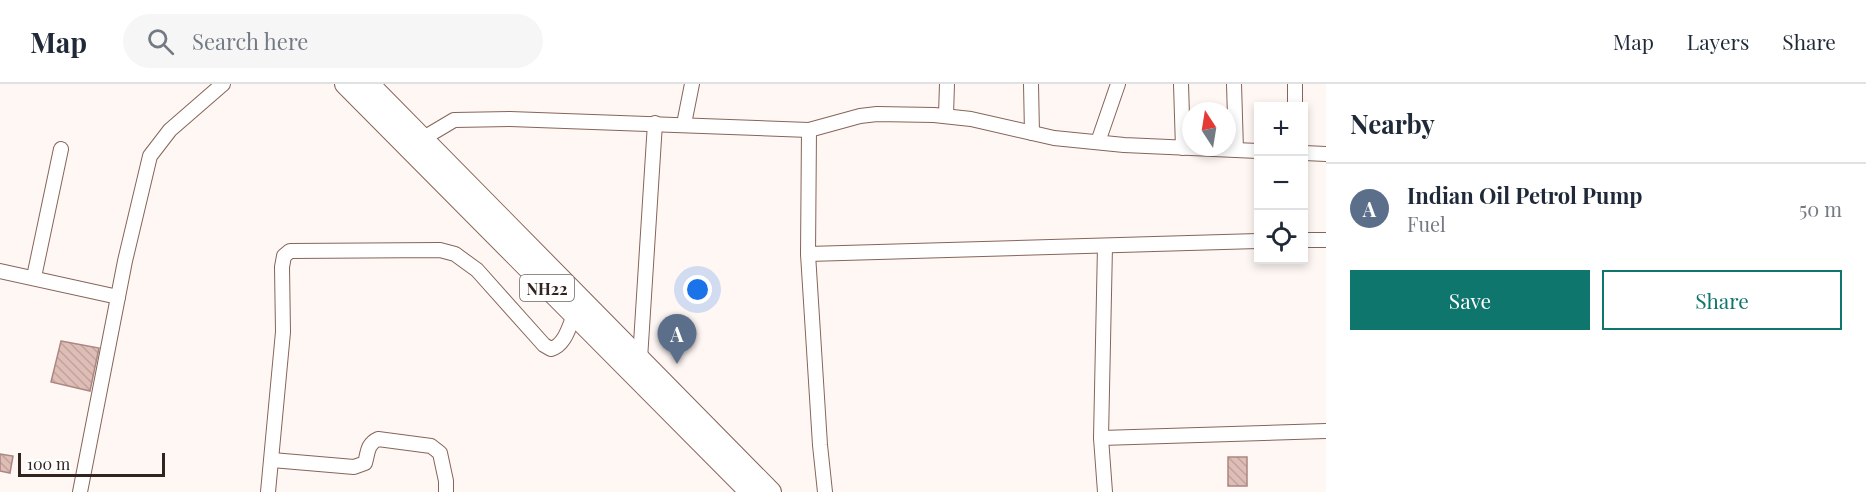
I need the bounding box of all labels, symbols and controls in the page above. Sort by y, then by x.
search box [123,14,543,68]
text: Map [30,23,87,60]
icon: search [144,25,177,58]
text: Search here [192,26,308,56]
text: Map [1613,27,1654,55]
text: Layers [1687,27,1749,55]
text: Share [1782,27,1836,55]
north arrow [1182,102,1236,156]
map controls [1254,102,1308,264]
button: + [1254,102,1308,156]
text: Nearby [1350,106,1435,141]
button: − [1254,156,1308,210]
text: Indian Oil Petrol Pump [1407,180,1643,210]
text: A [1363,195,1376,222]
text: 50 m [1799,195,1842,222]
button: locate [1254,210,1308,264]
text: Fuel [1407,210,1446,237]
button: Save [1350,270,1590,330]
button: Share [1602,270,1842,330]
road number: NH22 [520,275,574,301]
your location [683,275,712,304]
pin: A [658,314,696,364]
scale bar [18,450,165,478]
text: 100 m [27,453,70,474]

